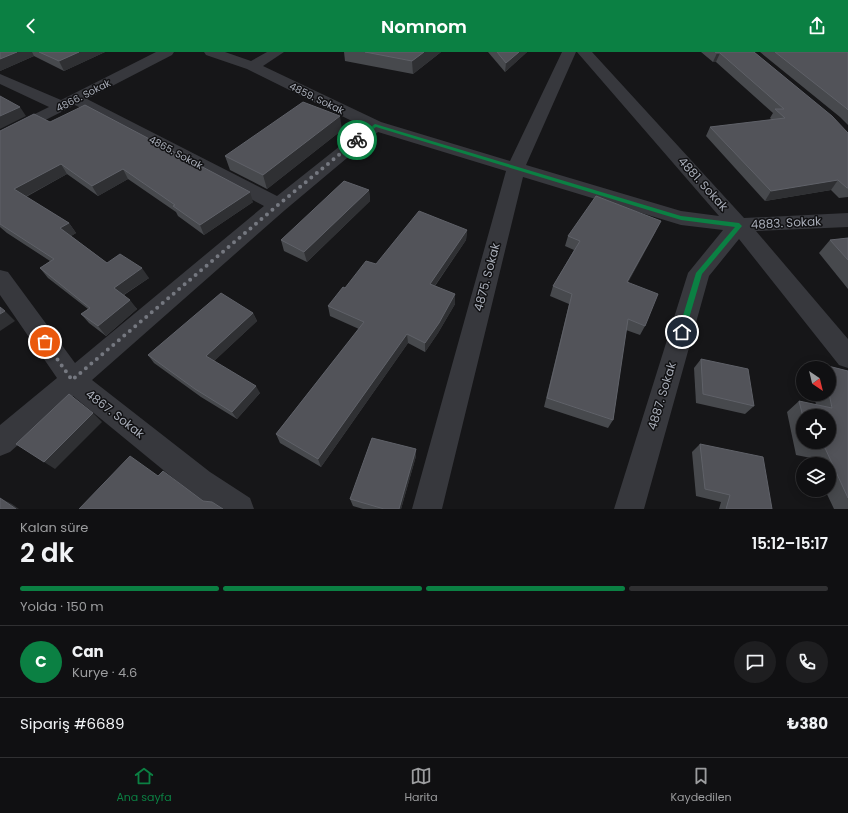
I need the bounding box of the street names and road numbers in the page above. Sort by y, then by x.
street label: 4866. Sokak [53,75,114,116]
street label: 4859. Sokak [287,79,347,119]
street label: 4865. Sokak [146,132,206,173]
street label: 4881. Sokak [674,153,733,215]
street label: 4883. Sokak [750,212,823,233]
street label: 4875. Sokak [469,240,504,313]
street label: 4887. Sokak [643,359,680,432]
street label: 4867. Sokak [82,385,149,442]

